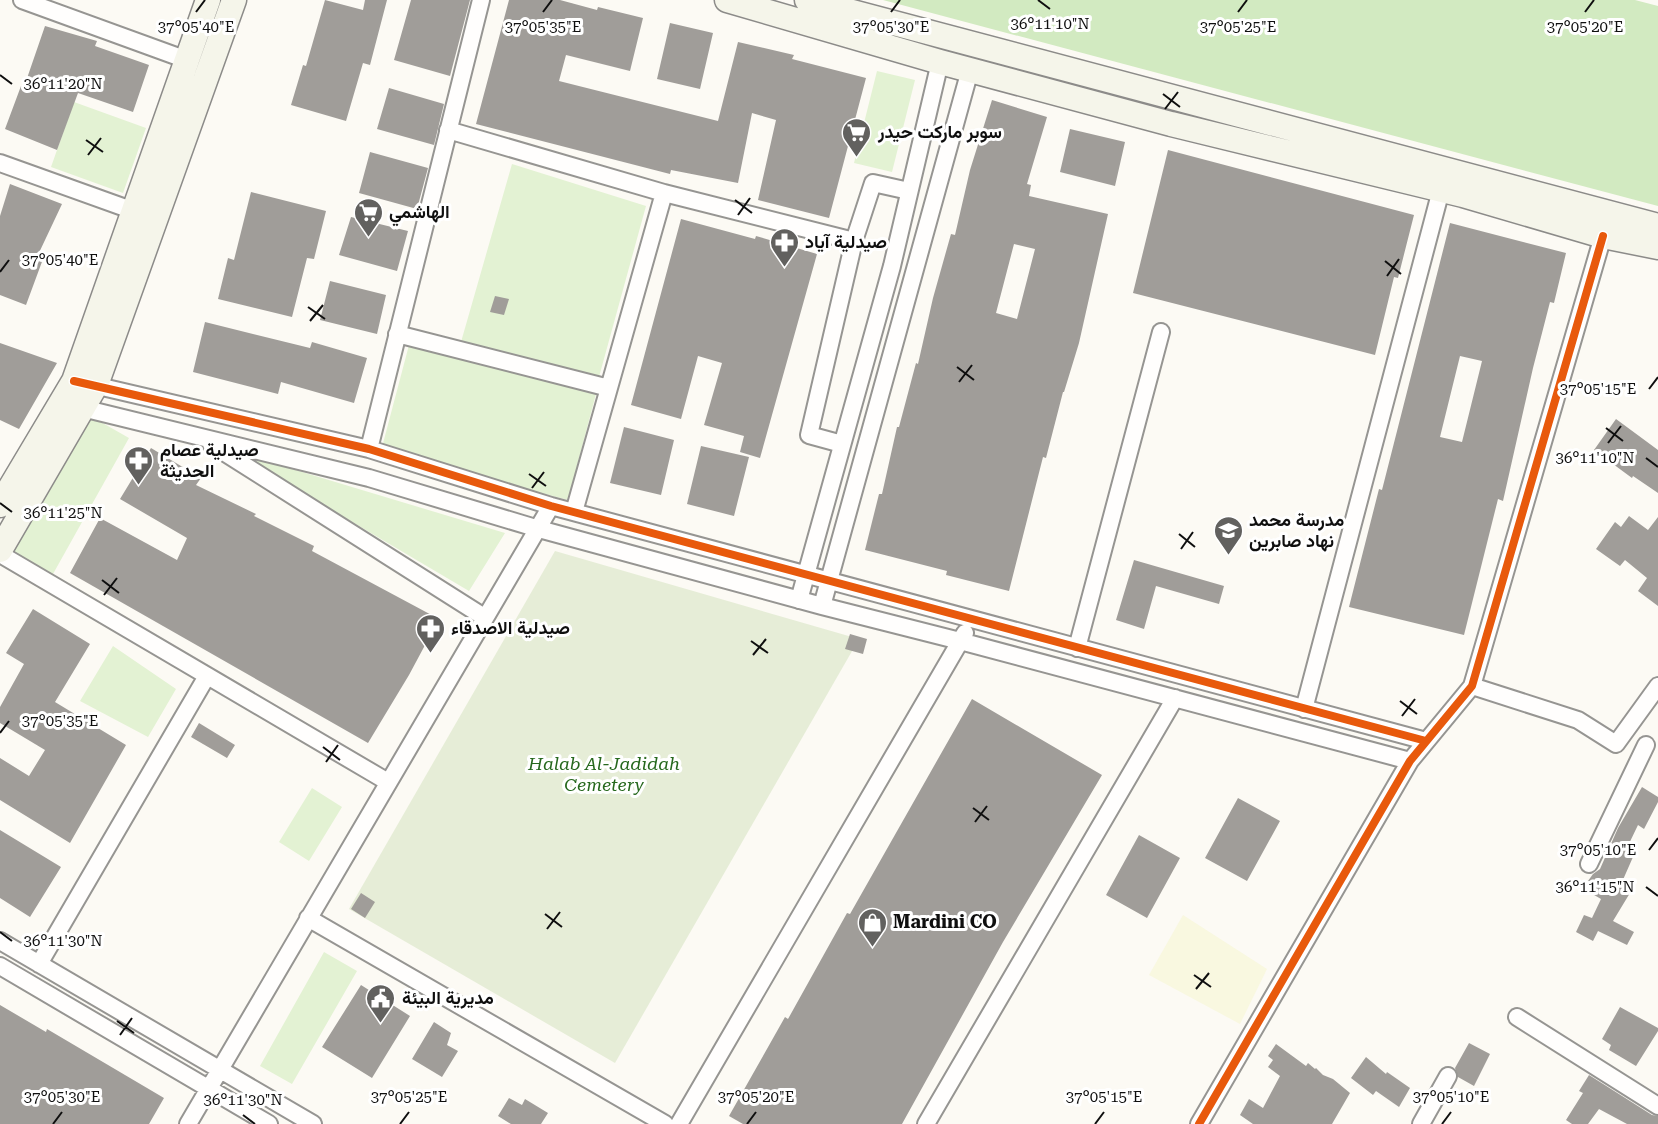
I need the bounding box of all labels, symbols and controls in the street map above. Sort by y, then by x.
text: 36°11'10"N [1010,15,1090,33]
text: 37°05'40"E [158,18,234,36]
text: 37°05'35"E [505,18,581,36]
text: 37°05'30"E [853,18,929,36]
text: 37°05'25"E [1200,18,1276,36]
text: 37°05'20"E [1547,18,1623,36]
text: 36°11'20"N [23,75,103,93]
supermarket icon: سوبر ماركت حيدر [841,116,873,158]
place label: سوبر ماركت حيدر [877,121,1002,143]
supermarket icon: الهاشمي [352,196,384,238]
place label: الهاشمي [389,201,450,227]
pharmacy icon: صيدلية آياد [768,226,800,268]
place label: صيدلية آياد [805,231,887,253]
text: 37°05'40"E [22,251,98,269]
text: 37°05'15"E [1560,380,1636,398]
place label: صيدلية عصام الحديثة [160,439,259,482]
pharmacy icon: صيدلية عصام الحديثة [123,444,155,486]
text: 36°11'10"N [1555,449,1635,467]
text: 36°11'25"N [23,504,103,522]
place label: مدرسة محمد نهاد صابرين [1249,509,1344,552]
school or university icon: مدرسة محمد نهاد صابرين [1212,514,1244,556]
pharmacy icon: صيدلية الاصدقاء [414,612,446,654]
place label: صيدلية الاصدقاء [451,617,570,639]
text: 37°05'35"E [22,712,98,730]
park label: Halab Al-Jadidah Cemetery [527,753,680,795]
text: 37°05'10"E [1560,841,1636,859]
text: 36°11'15"N [1555,878,1635,896]
shop icon: Mardini CO [856,906,888,948]
place label: Mardini CO [893,911,997,932]
text: 36°11'30"N [23,932,103,950]
public building icon: مديرية البيئة [365,982,397,1024]
place label: مديرية البيئة [402,987,494,1009]
text: 37°05'30"E [24,1088,100,1106]
text: 37°05'25"E [371,1088,447,1106]
text: 37°05'20"E [718,1088,794,1106]
text: 37°05'15"E [1066,1088,1142,1106]
text: 37°05'10"E [1413,1088,1489,1106]
text: 36°11'30"N [203,1091,283,1109]

